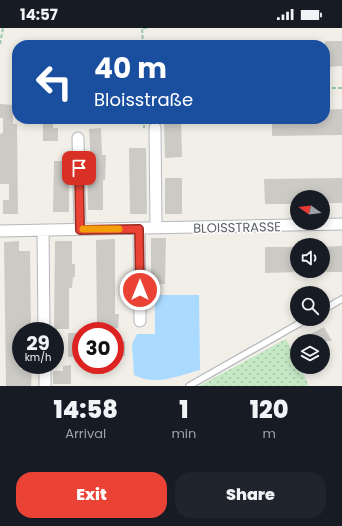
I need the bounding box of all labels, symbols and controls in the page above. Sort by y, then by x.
text: 14:57 [20,4,58,25]
text: 40 m [94,49,167,88]
icon: left [28,56,80,108]
text: Bloisstraße [94,87,193,112]
pin [62,151,96,185]
icon: arrive [68,157,90,179]
north arrow [290,190,330,230]
map controls [290,190,330,374]
street label: BLOISSTRASSE [193,217,281,238]
button: sound [290,238,330,278]
position arrow [119,269,161,311]
button: search [290,286,330,326]
speed limit sign: 30 [72,322,124,374]
text: 29 [26,329,50,357]
button: layers [290,334,330,374]
text: km/h [25,350,51,365]
text: 14:58 [53,393,118,426]
text: 1 [179,393,189,426]
text: 120 [250,393,289,426]
text: Arrival [65,424,106,443]
text: min [171,424,196,443]
text: m [262,424,276,443]
button: Exit [16,472,167,518]
button: Share [175,472,326,518]

